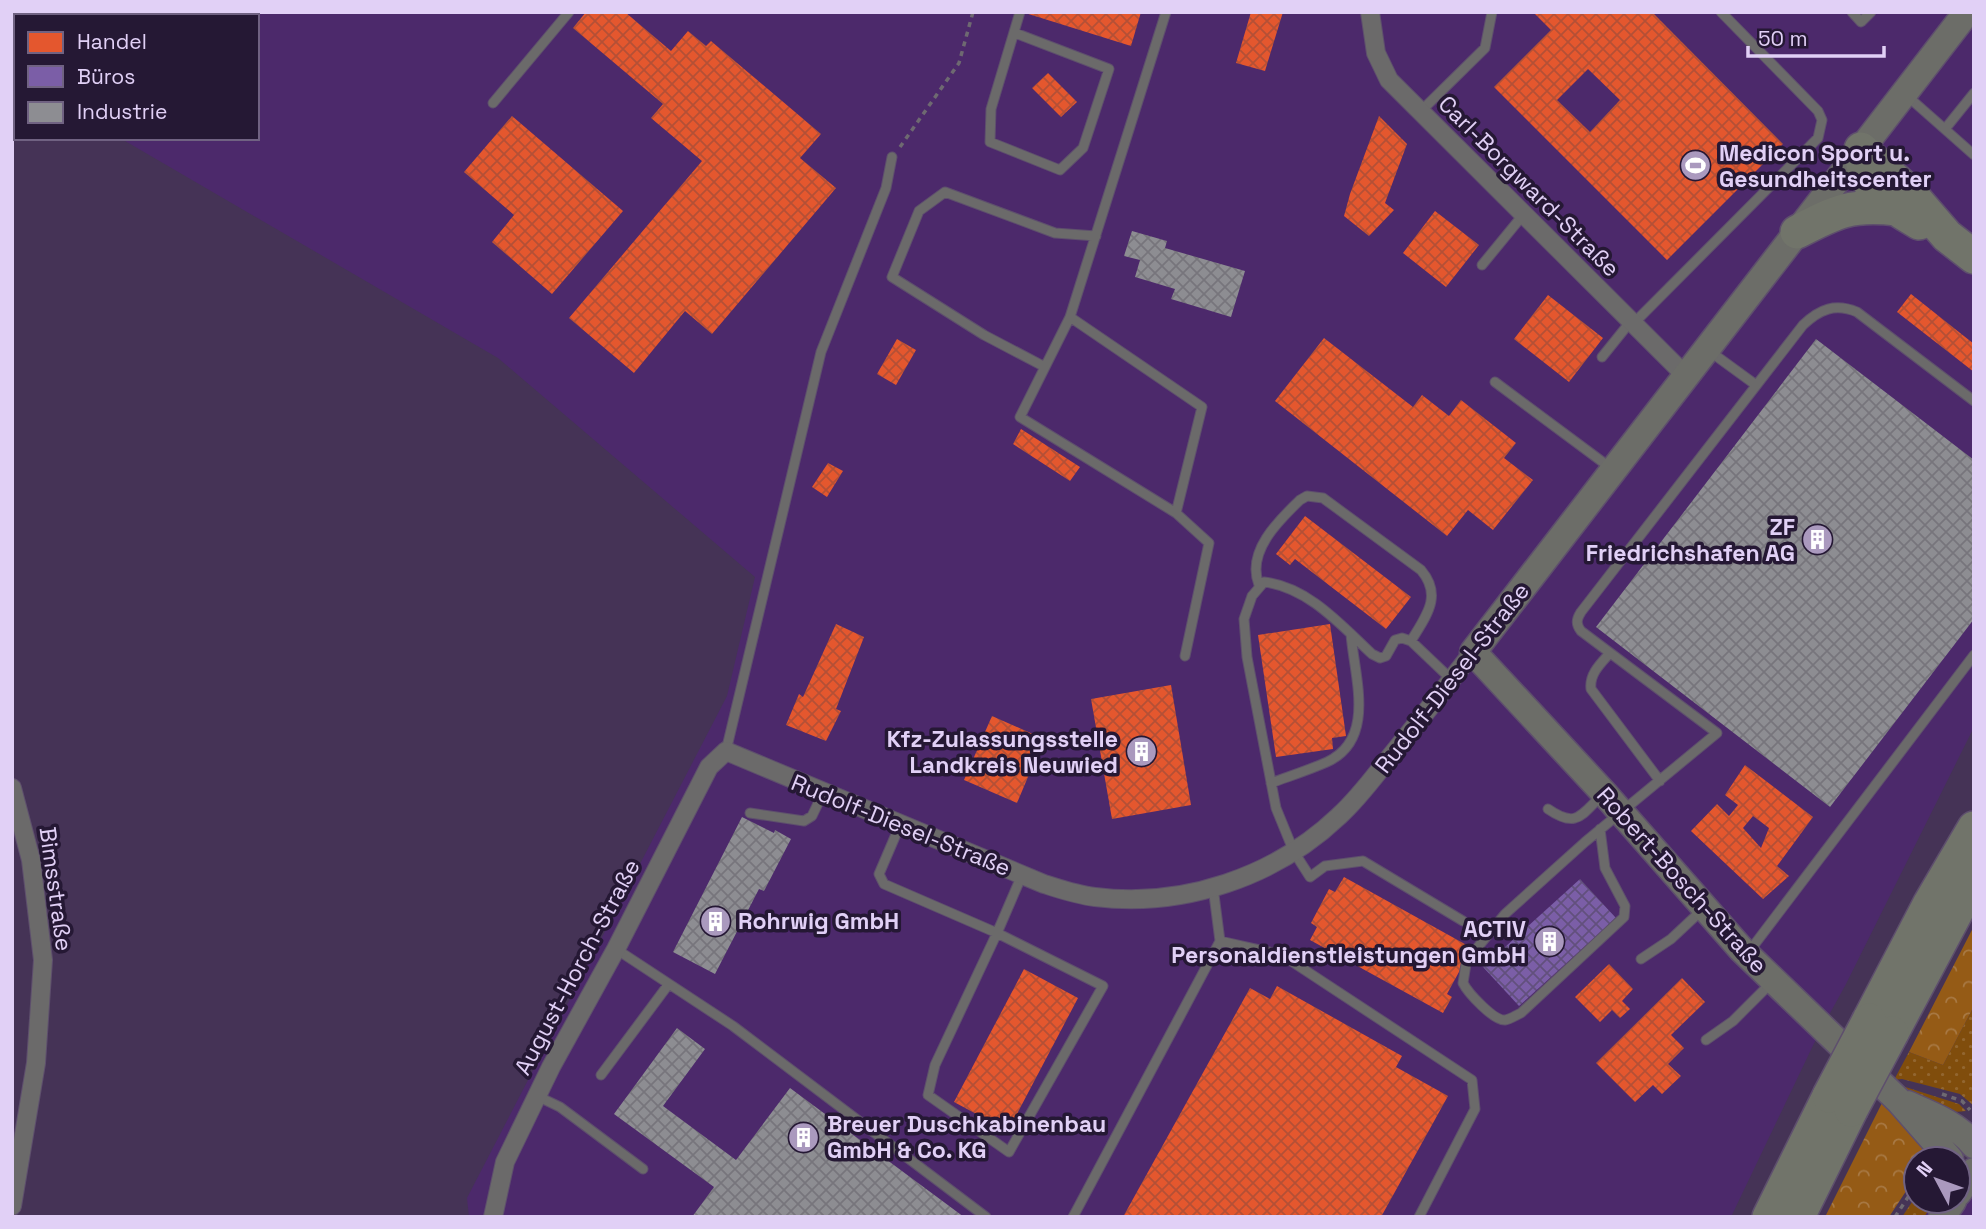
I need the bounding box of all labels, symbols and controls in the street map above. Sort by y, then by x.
legend [14,14,259,140]
scale bar [1748,14,1884,58]
text: 50 m [1758,25,1808,52]
text: Handel [77,28,147,55]
text: Büros [77,63,135,90]
street label: Carl-Borgward-Straße [1432,89,1626,283]
text: Industrie [77,98,167,125]
place label: Medicon Sport u. Gesundheitscenter [1719,138,1932,194]
sports icon: Medicon Sport u. Gesundheitscenter [1679,149,1713,183]
place label: ZF Friedrichshafen AG [1586,512,1795,568]
building icon: ZF Friedrichshafen AG [1801,523,1835,557]
street label: Rudolf-Diesel-Straße [1368,577,1536,779]
place label: Kfz-Zulassungsstelle Landkreis Neuwied [887,724,1118,780]
building icon: Kfz-Zulassungsstelle Landkreis Neuwied [1124,735,1158,769]
street label: Rudolf-Diesel-Straße [787,767,1015,883]
street label: Robert-Bosch-Straße [1590,781,1774,979]
street label: Bimsstraße [32,825,80,953]
street label: August-Horch-Straße [507,854,647,1080]
building icon: Rohrwig GmbH [698,904,732,938]
place label: Rohrwig GmbH [738,906,899,936]
place label: ACTIV Personaldienstleistungen GmbH [1171,914,1526,970]
building icon: ACTIV Personaldienstleistungen GmbH [1532,925,1566,959]
place label: Breuer Duschkabinenbau GmbH & Co. KG [827,1109,1106,1165]
building icon: Breuer Duschkabinenbau GmbH & Co. KG [787,1120,821,1154]
north arrow [1902,1145,1972,1215]
text: N [1911,1156,1938,1182]

